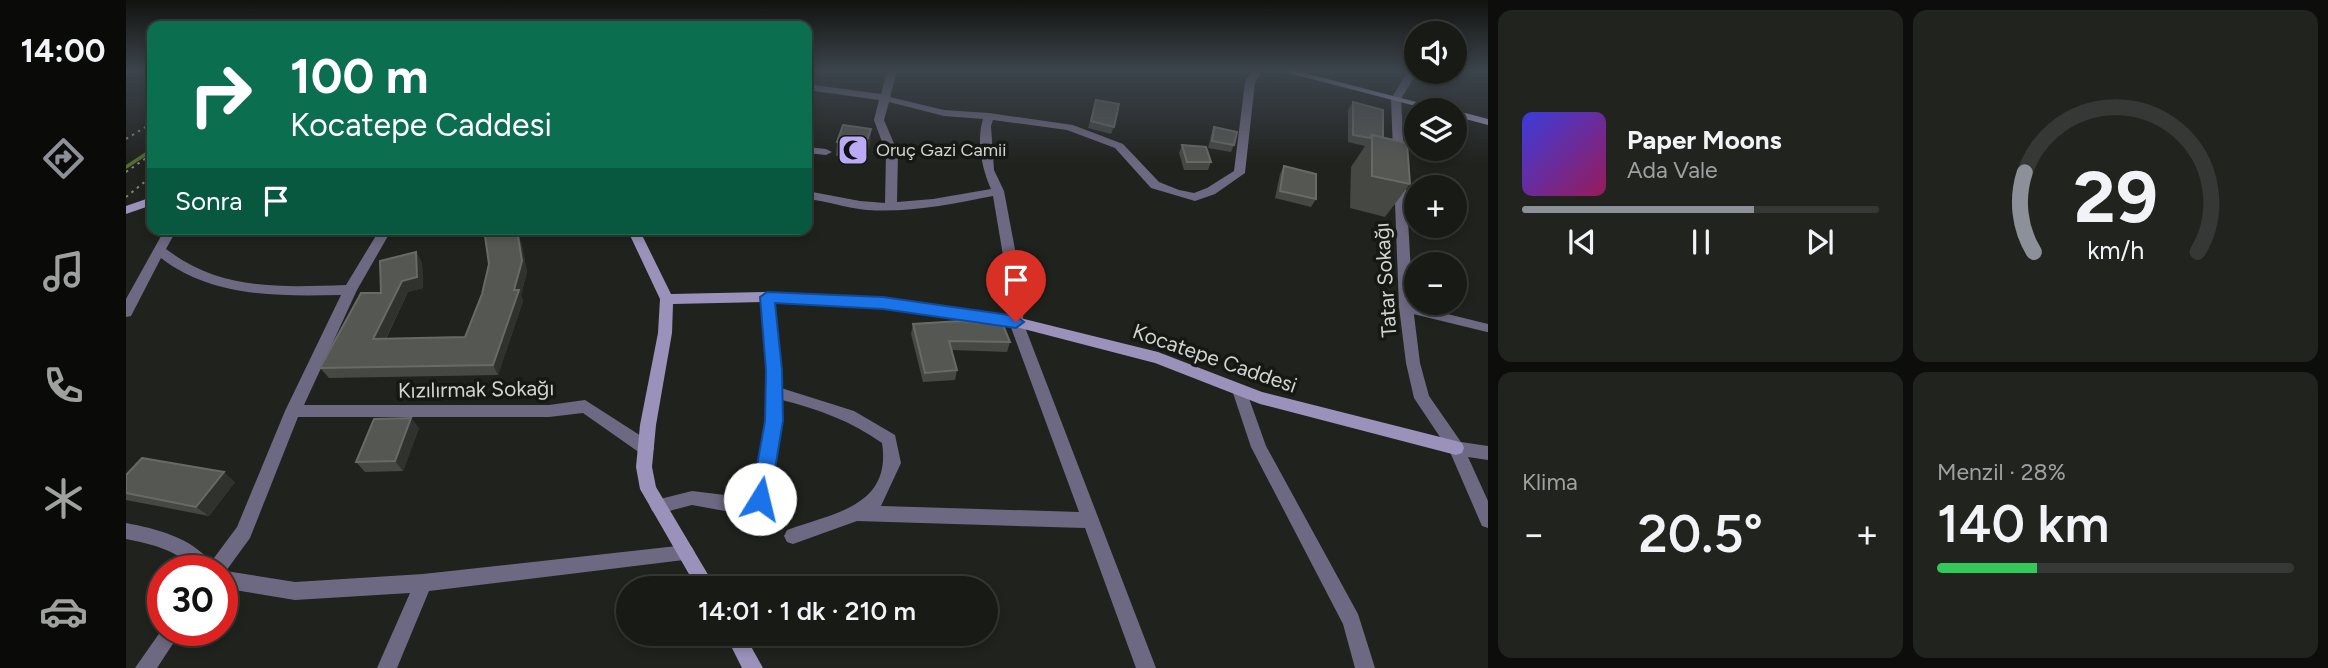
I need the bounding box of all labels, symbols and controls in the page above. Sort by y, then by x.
map controls [1404,21,1467,315]
button: sound [1404,21,1467,84]
text: 14:00 [21,32,105,70]
text: 100 m [290,46,429,105]
icon: right [175,49,266,140]
button: layers [1404,98,1467,161]
text: Kocatepe Caddesi [290,106,552,144]
text: Paper Moons [1627,124,1782,156]
mosque icon: Oruç Gazi Camii [836,133,870,167]
icon: directions [39,134,88,183]
place label: Oruç Gazi Camii [876,139,1006,161]
text: 29 [2073,154,2158,241]
text: Ada Vale [1627,156,1718,184]
button: + [1404,175,1467,238]
icon: arrive [257,182,295,220]
text: Sonra [175,185,243,217]
street label: Tatar Sokağı [1369,222,1401,338]
icon: previous [1563,223,1601,261]
icon: pause [1682,223,1720,261]
icon: next [1801,223,1839,261]
text: km/h [2087,235,2144,265]
icon: music [39,247,88,296]
pin [986,250,1046,322]
button: − [1404,252,1467,315]
icon: arrive [997,261,1035,299]
street label: Kocatepe Caddesi [1130,318,1300,398]
icon: phone [39,361,88,410]
street label: Kızılırmak Sokağı [398,375,554,403]
text: Menzil · 28% [1937,458,2066,486]
position arrow [723,462,797,536]
text: Klima [1522,468,1578,496]
icon: climate [39,474,88,523]
text: 140 km [1937,493,2109,555]
text: 20.5° [1638,503,1763,565]
text: − [1522,511,1546,557]
text: + [1855,511,1879,557]
speed limit sign: 30 [147,555,238,646]
icon: car [39,587,88,636]
text: 14:01 · 1 dk · 210 m [698,595,916,627]

